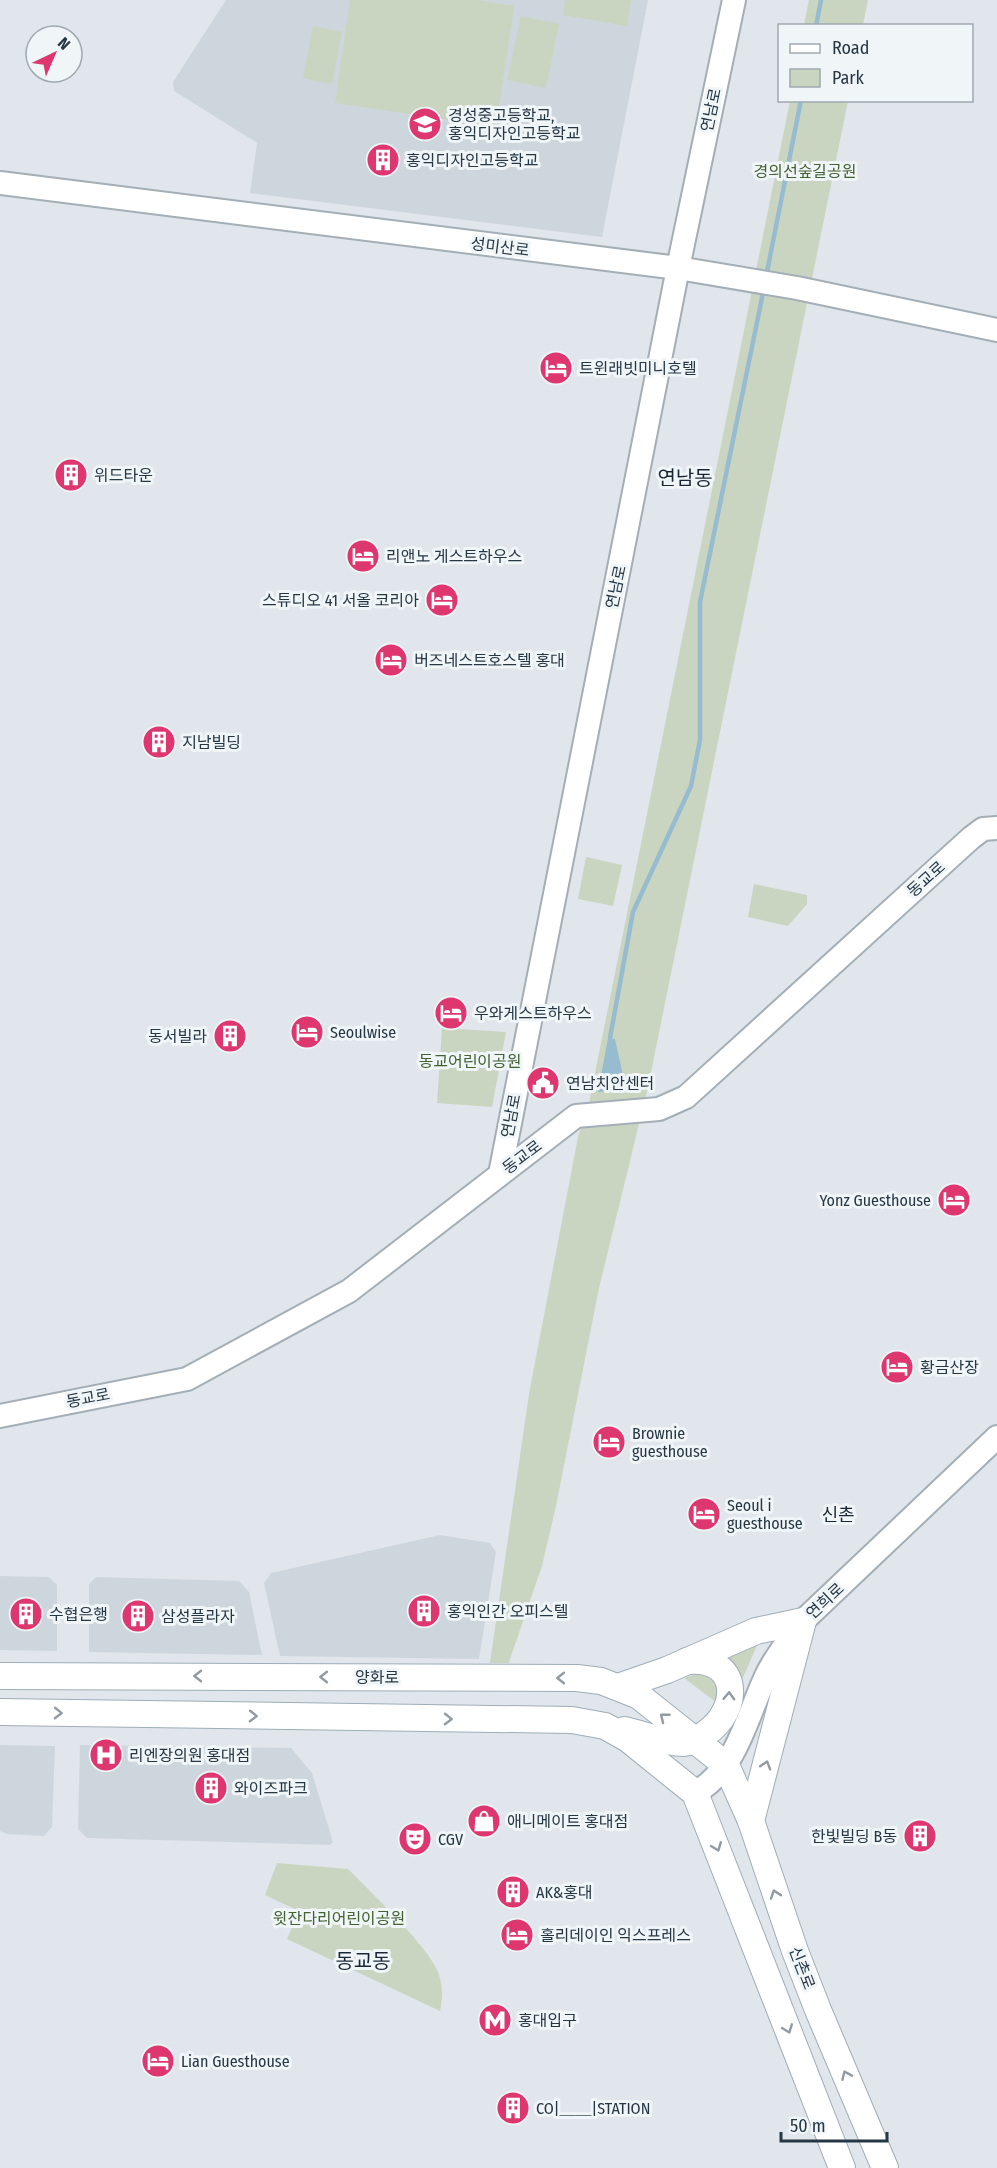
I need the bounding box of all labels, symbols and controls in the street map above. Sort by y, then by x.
north arrow [24,24,84,84]
legend [778,24,973,102]
text: N [54,33,74,54]
text: Road [832,37,869,59]
text: Park [832,67,865,89]
street label: 연남로 [697,86,725,134]
school or university icon: 경성중고등학교, 홍익디자인고등학교 [407,106,443,142]
place label: 경성중고등학교, 홍익디자인고등학교 [448,106,580,143]
building icon: 홍익디자인고등학교 [365,142,401,178]
place label: 홍익디자인고등학교 [406,151,538,170]
park label: 경의선숲길공원 [753,162,857,181]
street label: 성미산로 [470,234,531,260]
hotel icon: 트윈래빗미니호텔 [538,350,574,386]
place label: 트윈래빗미니호텔 [579,359,697,378]
building icon: 위드타운 [53,457,89,493]
place label: 위드타운 [94,466,153,485]
district label: 연남동 [657,466,713,490]
hotel icon: 리앤노 게스트하우스 [345,538,381,574]
place label: 리앤노 게스트하우스 [386,547,522,566]
street label: 연남로 [602,563,630,611]
hotel icon: 스튜디오 41 서올 코리아 [424,582,460,618]
place label: 스튜디오 41 서올 코리아 [262,591,419,610]
hotel icon: 버즈네스트호스텔 홍대 [373,642,409,678]
place label: 버즈네스트호스텔 홍대 [414,651,565,670]
building icon: 지남빌딩 [141,724,177,760]
place label: 지남빌딩 [182,733,241,752]
street label: 동교로 [903,857,949,901]
hotel icon: 우와게스트하우스 [433,995,469,1031]
place label: 우와게스트하우스 [474,1004,592,1023]
hotel icon: Seoulwise [289,1014,325,1050]
building icon: 동서빌라 [212,1018,248,1054]
place label: Seoulwise [330,1023,396,1042]
place label: 동서빌라 [148,1027,207,1046]
park label: 동교어린이공원 [418,1052,522,1071]
public building icon: 연남치안센터 [525,1065,561,1101]
place label: 연남치안센터 [566,1074,654,1093]
street label: 연남로 [497,1092,525,1139]
street label: 동교로 [499,1136,546,1178]
hotel icon: Yonz Guesthouse [936,1182,972,1218]
place label: Yonz Guesthouse [820,1191,931,1210]
hotel icon: 황금산장 [879,1349,915,1385]
place label: 황금산장 [920,1358,979,1377]
street label: 동교로 [65,1384,112,1412]
hotel icon: Brownie guesthouse [591,1424,627,1460]
place label: Brownie guesthouse [632,1424,708,1461]
hotel icon: Seoul i guesthouse [686,1496,722,1532]
place label: Seoul i guesthouse [727,1496,803,1533]
district label: 신촌 [821,1504,855,1526]
street label: 연희로 [802,1579,848,1623]
building icon: 홍익인간 오피스텔 [406,1593,442,1629]
building icon: 수협은행 [8,1596,44,1632]
building icon: 삼성플라자 [120,1598,156,1634]
place label: 홍익인간 오피스텔 [447,1602,569,1621]
place label: 수협은행 [49,1605,108,1624]
place label: 삼성플라자 [161,1607,235,1626]
street label: 양화로 [355,1668,399,1687]
one-way arrow [193,1670,202,1682]
one-way arrow [320,1671,329,1683]
one-way arrow [557,1672,566,1684]
one-way arrow [723,1691,736,1700]
one-way arrow [54,1706,63,1719]
one-way arrow [249,1710,258,1722]
one-way arrow [444,1713,453,1725]
one-way arrow [660,1713,671,1724]
hospital icon: 리엔장의원 홍대점 [88,1737,124,1773]
place label: 리엔장의원 홍대점 [129,1746,251,1765]
one-way arrow [759,1760,771,1771]
building icon: 와이즈파크 [193,1770,229,1806]
place label: 와이즈파크 [234,1779,308,1798]
shop icon: 애니메이트 홍대점 [466,1803,502,1839]
place label: 애니메이트 홍대점 [507,1812,629,1831]
building icon: 한빛빌딩 B동 [902,1818,938,1854]
theatre icon: CGV [397,1821,433,1857]
place label: 한빛빌딩 B동 [811,1827,897,1846]
place label: CGV [438,1830,464,1849]
one-way arrow [710,1841,723,1852]
building icon: AK&홍대 [495,1874,531,1910]
place label: AK&홍대 [536,1883,593,1902]
one-way arrow [769,1889,782,1900]
park label: 윗잔다리어린이공원 [273,1909,405,1928]
hotel icon: 홀리데이인 익스프레스 [499,1917,535,1953]
place label: 홀리데이인 익스프레스 [540,1926,691,1945]
street label: 신촌로 [785,1944,819,1992]
district label: 동교동 [335,1949,391,1973]
metro station icon: 홍대입구 [477,2002,513,2038]
place label: 홍대입구 [518,2011,577,2030]
one-way arrow [780,2023,793,2034]
hotel icon: Lian Guesthouse [140,2043,176,2079]
place label: Lian Guesthouse [181,2052,290,2071]
one-way arrow [842,2071,854,2082]
building icon: CO|＿＿|STATION [495,2090,531,2126]
place label: CO|＿＿|STATION [536,2099,650,2118]
scale bar [781,2105,888,2143]
text: 50 m [790,2115,826,2137]

